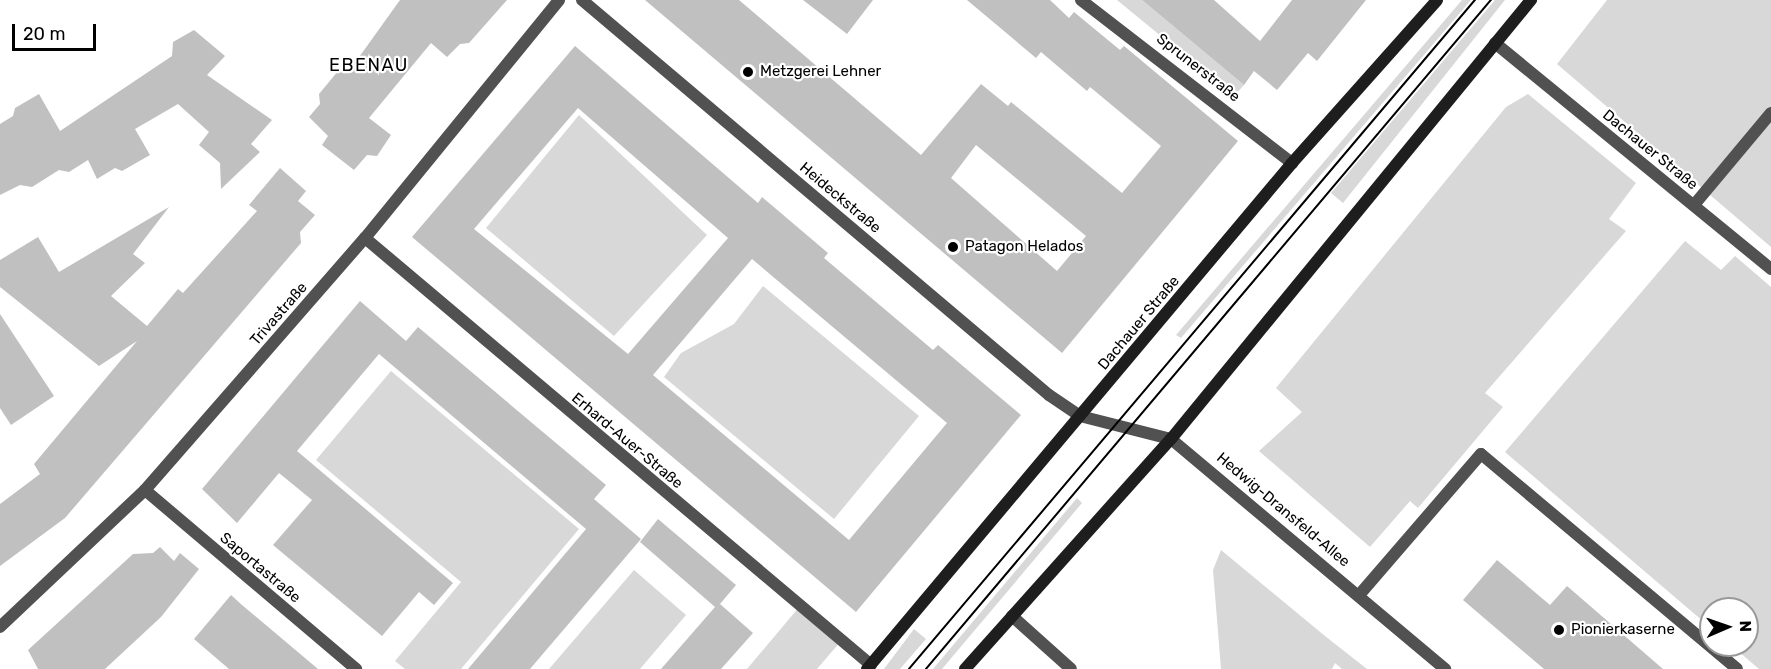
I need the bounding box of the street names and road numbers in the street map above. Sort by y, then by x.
street label: Sprunerstraße [1153,30,1243,106]
street label: Dachauer Straße [1599,106,1701,194]
street label: Heideckstraße [796,159,884,237]
street label: Dachauer Straße [1094,272,1184,374]
street label: Trivastraße [247,279,311,349]
street label: Erhard-Auer-Straße [568,389,686,493]
street label: Hedwig-Dransfeld-Allee [1213,449,1353,571]
street label: Saportastraße [216,529,304,607]

